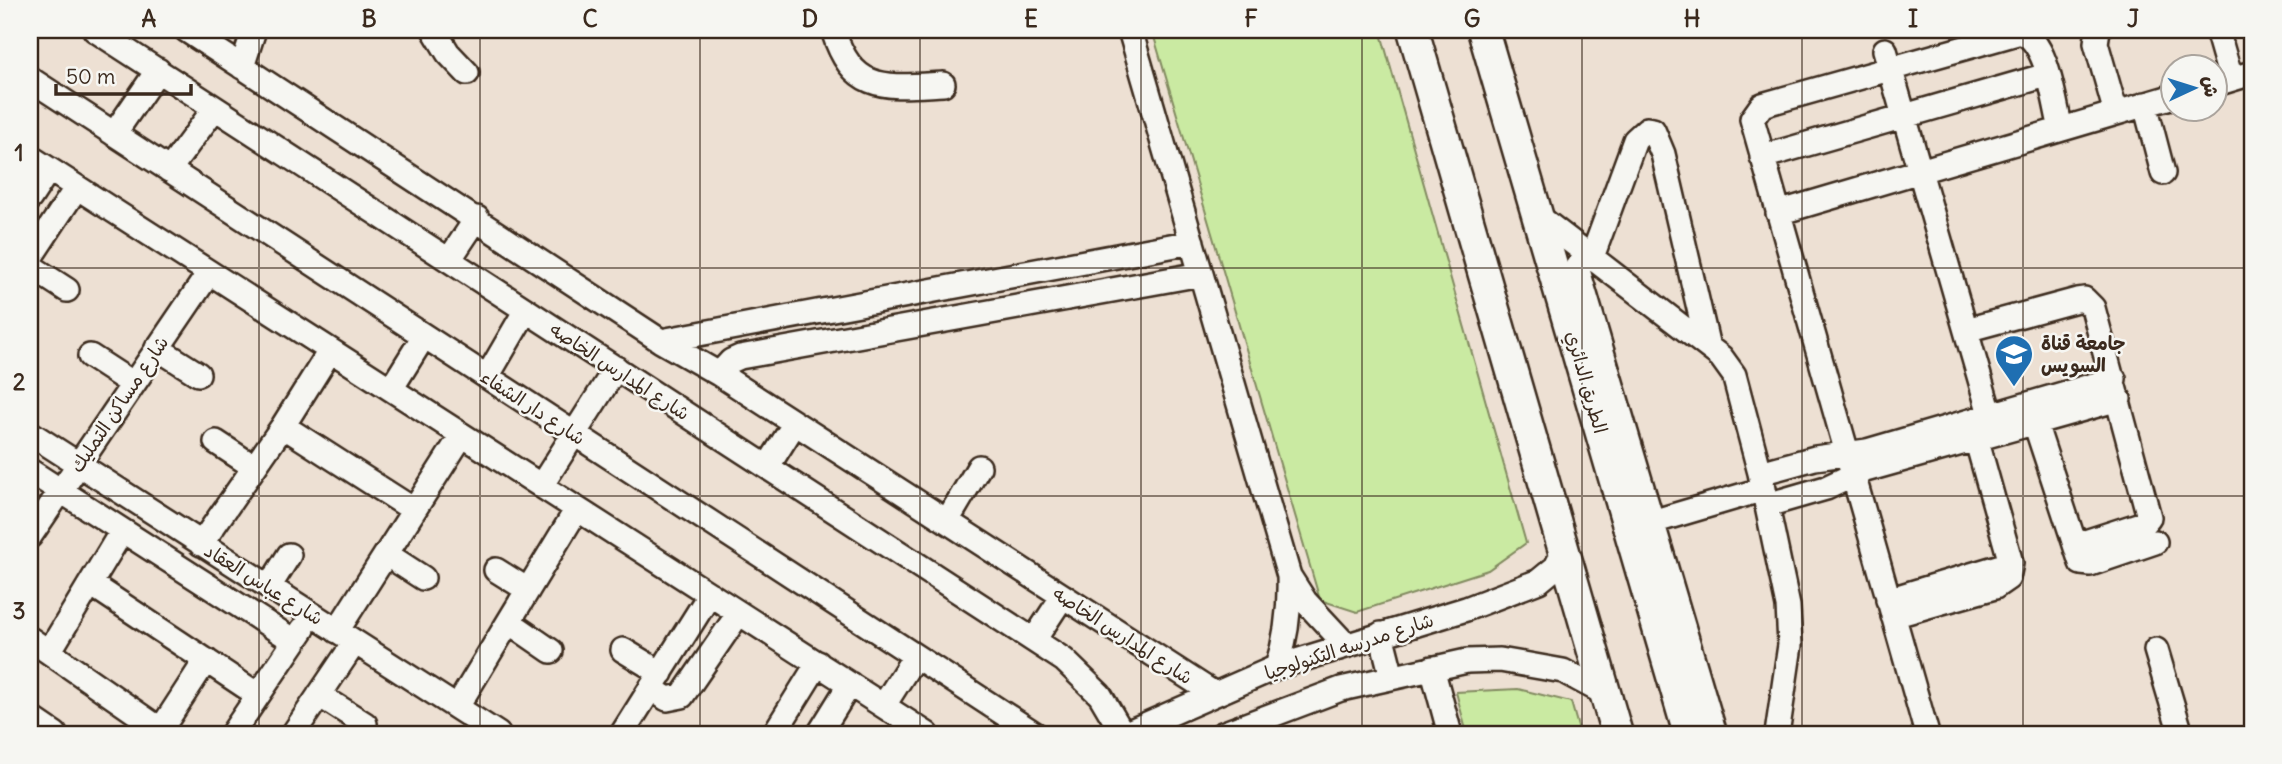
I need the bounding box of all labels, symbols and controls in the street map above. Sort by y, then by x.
text: A [142,4,157,33]
text: B [361,4,377,33]
text: C [582,4,598,33]
text: D [802,4,818,33]
text: E [1024,4,1038,33]
text: F [1244,4,1258,33]
text: G [1464,4,1480,33]
text: H [1684,4,1700,33]
text: I [1908,4,1918,33]
text: J [2127,4,2139,33]
scale bar [56,52,191,96]
north arrow [2160,52,2230,122]
text: 50 m [66,63,115,90]
text: ش [2198,76,2224,98]
text: 1 [14,138,24,167]
street label: شارع المدارس الخاصه [544,317,695,427]
street label: الطريق الدائري [1558,328,1613,437]
street label: شارع مساكن التمليك [65,331,175,478]
place label: جامعة قناة السويس [2041,331,2126,378]
school or university icon: جامعة قناة السويس [1993,333,2035,388]
street label: شارع دار الشفاء [475,364,590,452]
text: 2 [13,367,26,396]
street label: شارع عباس العقاد [199,538,328,632]
street label: شارع المدارس الخاصه [1047,581,1198,691]
text: 3 [12,596,26,625]
street label: شارع مدرسه التكنولوجيا [1261,607,1437,687]

